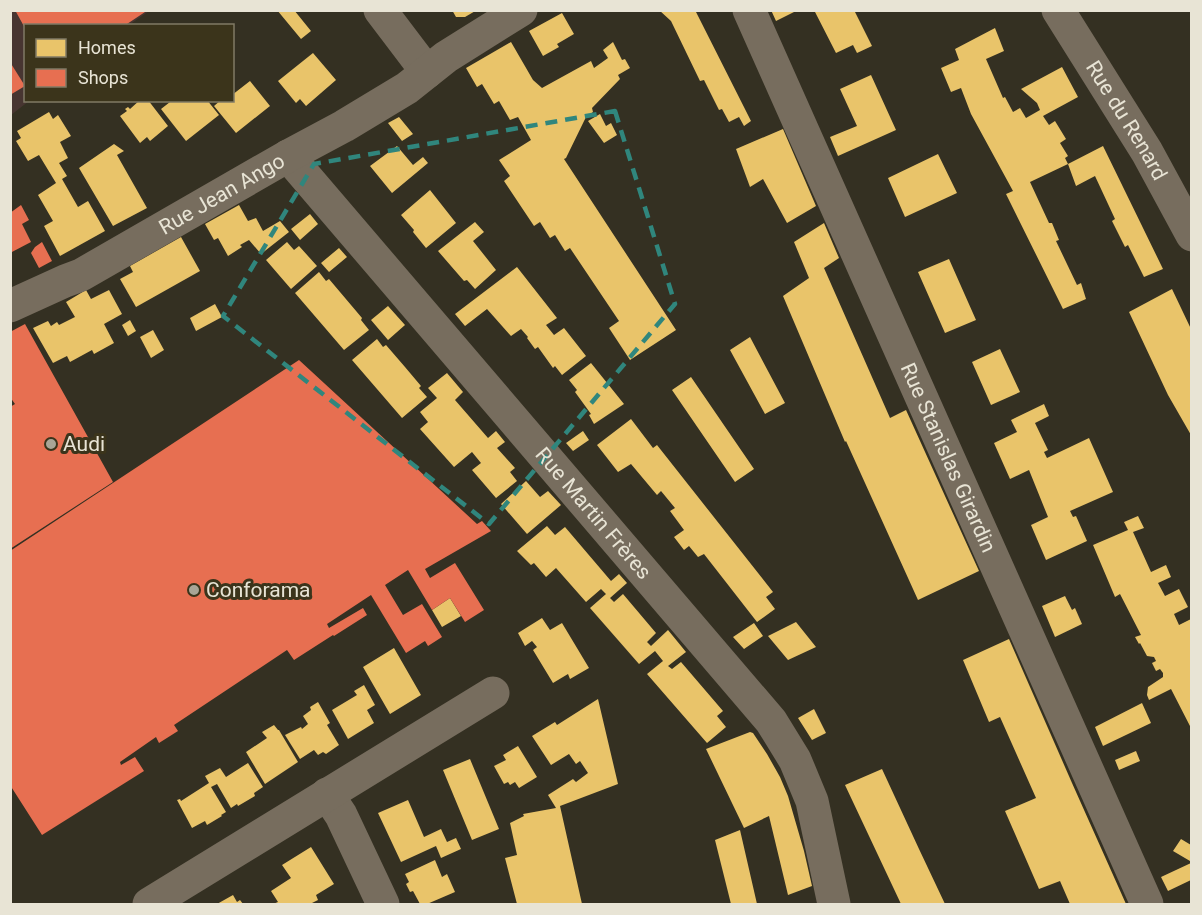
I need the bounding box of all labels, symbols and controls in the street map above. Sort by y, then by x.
legend [24,24,234,102]
text: Homes [78,37,136,58]
street label: Rue du Renard [1081,56,1172,184]
text: Shops [78,67,128,88]
street label: Rue Jean Ango [155,148,289,240]
street label: Rue Stanislas Girardin [896,359,1001,556]
place label: Audi [63,432,105,456]
marker: Audi [44,437,58,451]
street label: Rue Martin Frères [531,443,656,584]
place label: Conforama [206,578,311,602]
marker: Conforama [187,583,201,597]

